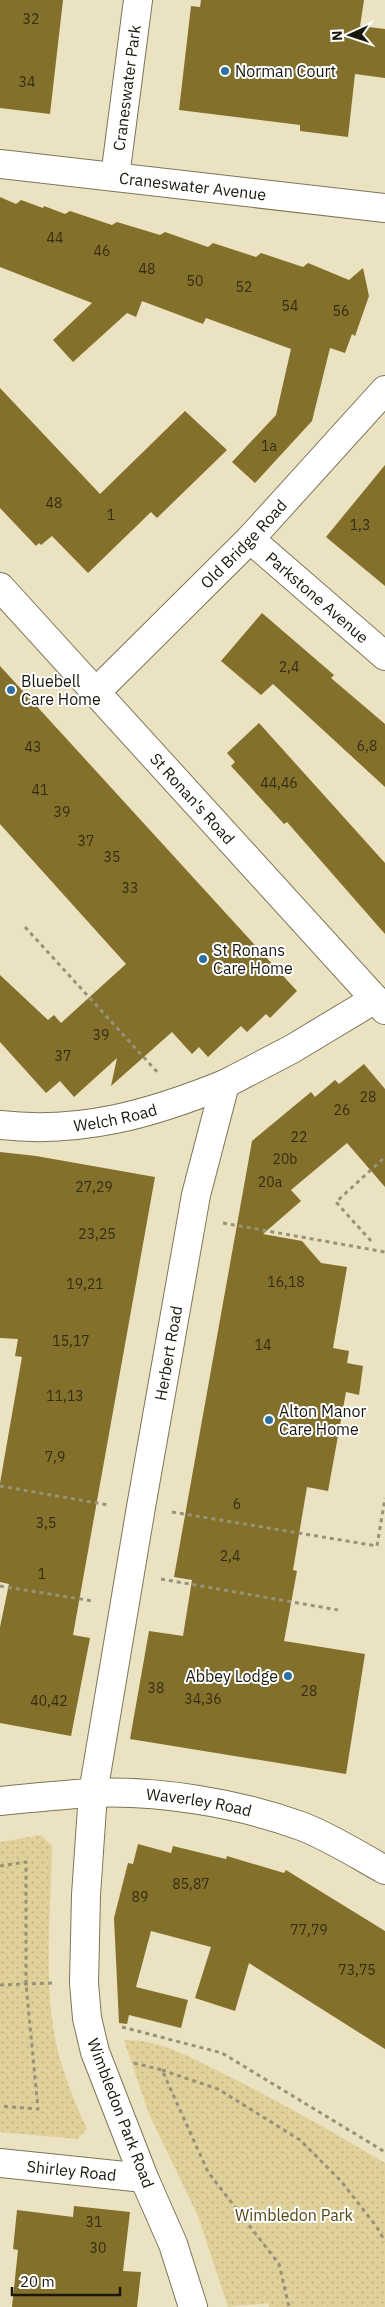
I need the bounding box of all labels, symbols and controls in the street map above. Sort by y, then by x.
house number: 32 [23,10,39,28]
north arrow [325,10,375,60]
street label: Craneswater Park [109,23,145,152]
text: N [328,30,346,41]
place label: Norman Court [235,61,336,81]
marker: Norman Court [219,65,231,77]
house number: 34 [19,73,35,91]
street label: Craneswater Avenue [118,168,268,204]
house number: 44 [47,229,63,247]
house number: 46 [94,242,110,260]
house number: 48 [139,260,155,278]
house number: 50 [187,272,203,290]
house number: 52 [236,278,252,296]
house number: 54 [282,297,298,315]
house number: 56 [333,302,349,320]
house number: 1a [261,437,277,455]
house number: 48 [46,494,62,512]
street label: Old Bridge Road [196,495,291,593]
house number: 1 [107,506,115,524]
house number: 1,3 [350,516,370,534]
street label: Parkstone Avenue [262,547,373,647]
house number: 2,4 [279,658,299,676]
place label: Bluebell Care Home [21,671,101,709]
marker: Bluebell Care Home [5,684,17,696]
house number: 6,8 [357,737,377,755]
house number: 43 [25,738,41,756]
street label: St Ronan's Road [146,749,239,848]
house number: 44,46 [260,774,298,792]
house number: 41 [32,781,48,799]
house number: 39 [54,803,70,821]
house number: 37 [78,832,94,850]
house number: 35 [104,848,120,866]
house number: 33 [122,879,138,897]
place label: St Ronans Care Home [213,940,293,978]
marker: St Ronans Care Home [197,953,209,965]
house number: 39 [93,1026,109,1044]
house number: 37 [55,1047,71,1065]
house number: 28 [360,1088,376,1106]
street label: Welch Road [72,1099,159,1135]
house number: 26 [334,1101,350,1119]
house number: 22 [291,1128,307,1146]
house number: 20b [273,1150,297,1168]
house number: 20a [258,1173,283,1191]
house number: 27,29 [75,1178,113,1196]
house number: 23,25 [78,1225,116,1243]
house number: 16,18 [267,1273,305,1291]
house number: 19,21 [66,1275,104,1293]
street label: Herbert Road [150,1304,186,1402]
house number: 15,17 [52,1332,90,1350]
house number: 14 [255,1336,271,1354]
house number: 11,13 [46,1387,84,1405]
place label: Alton Manor Care Home [279,1401,366,1439]
marker: Alton Manor Care Home [263,1414,275,1426]
house number: 7,9 [45,1448,65,1466]
house number: 6 [233,1495,241,1513]
house number: 3,5 [36,1514,56,1532]
house number: 2,4 [220,1547,240,1565]
house number: 1 [38,1565,46,1583]
place label: Abbey Lodge [185,1666,278,1686]
marker: Abbey Lodge [282,1670,294,1682]
house number: 38 [148,1679,164,1697]
house number: 28 [301,1682,317,1700]
house number: 34,36 [184,1690,222,1708]
house number: 40,42 [30,1692,68,1710]
street label: Waverley Road [145,1784,254,1821]
house number: 85,87 [172,1875,210,1893]
house number: 89 [132,1888,148,1906]
house number: 77,79 [290,1921,328,1939]
house number: 73,75 [338,1961,376,1979]
street label: Wimbledon Park Road [83,2035,159,2191]
street label: Shirley Road [26,2156,117,2185]
park label: Wimbledon Park [235,2205,354,2225]
house number: 31 [86,2213,102,2231]
house number: 30 [90,2239,106,2257]
scale bar [12,2264,120,2296]
text: 20 m [20,2272,55,2291]

